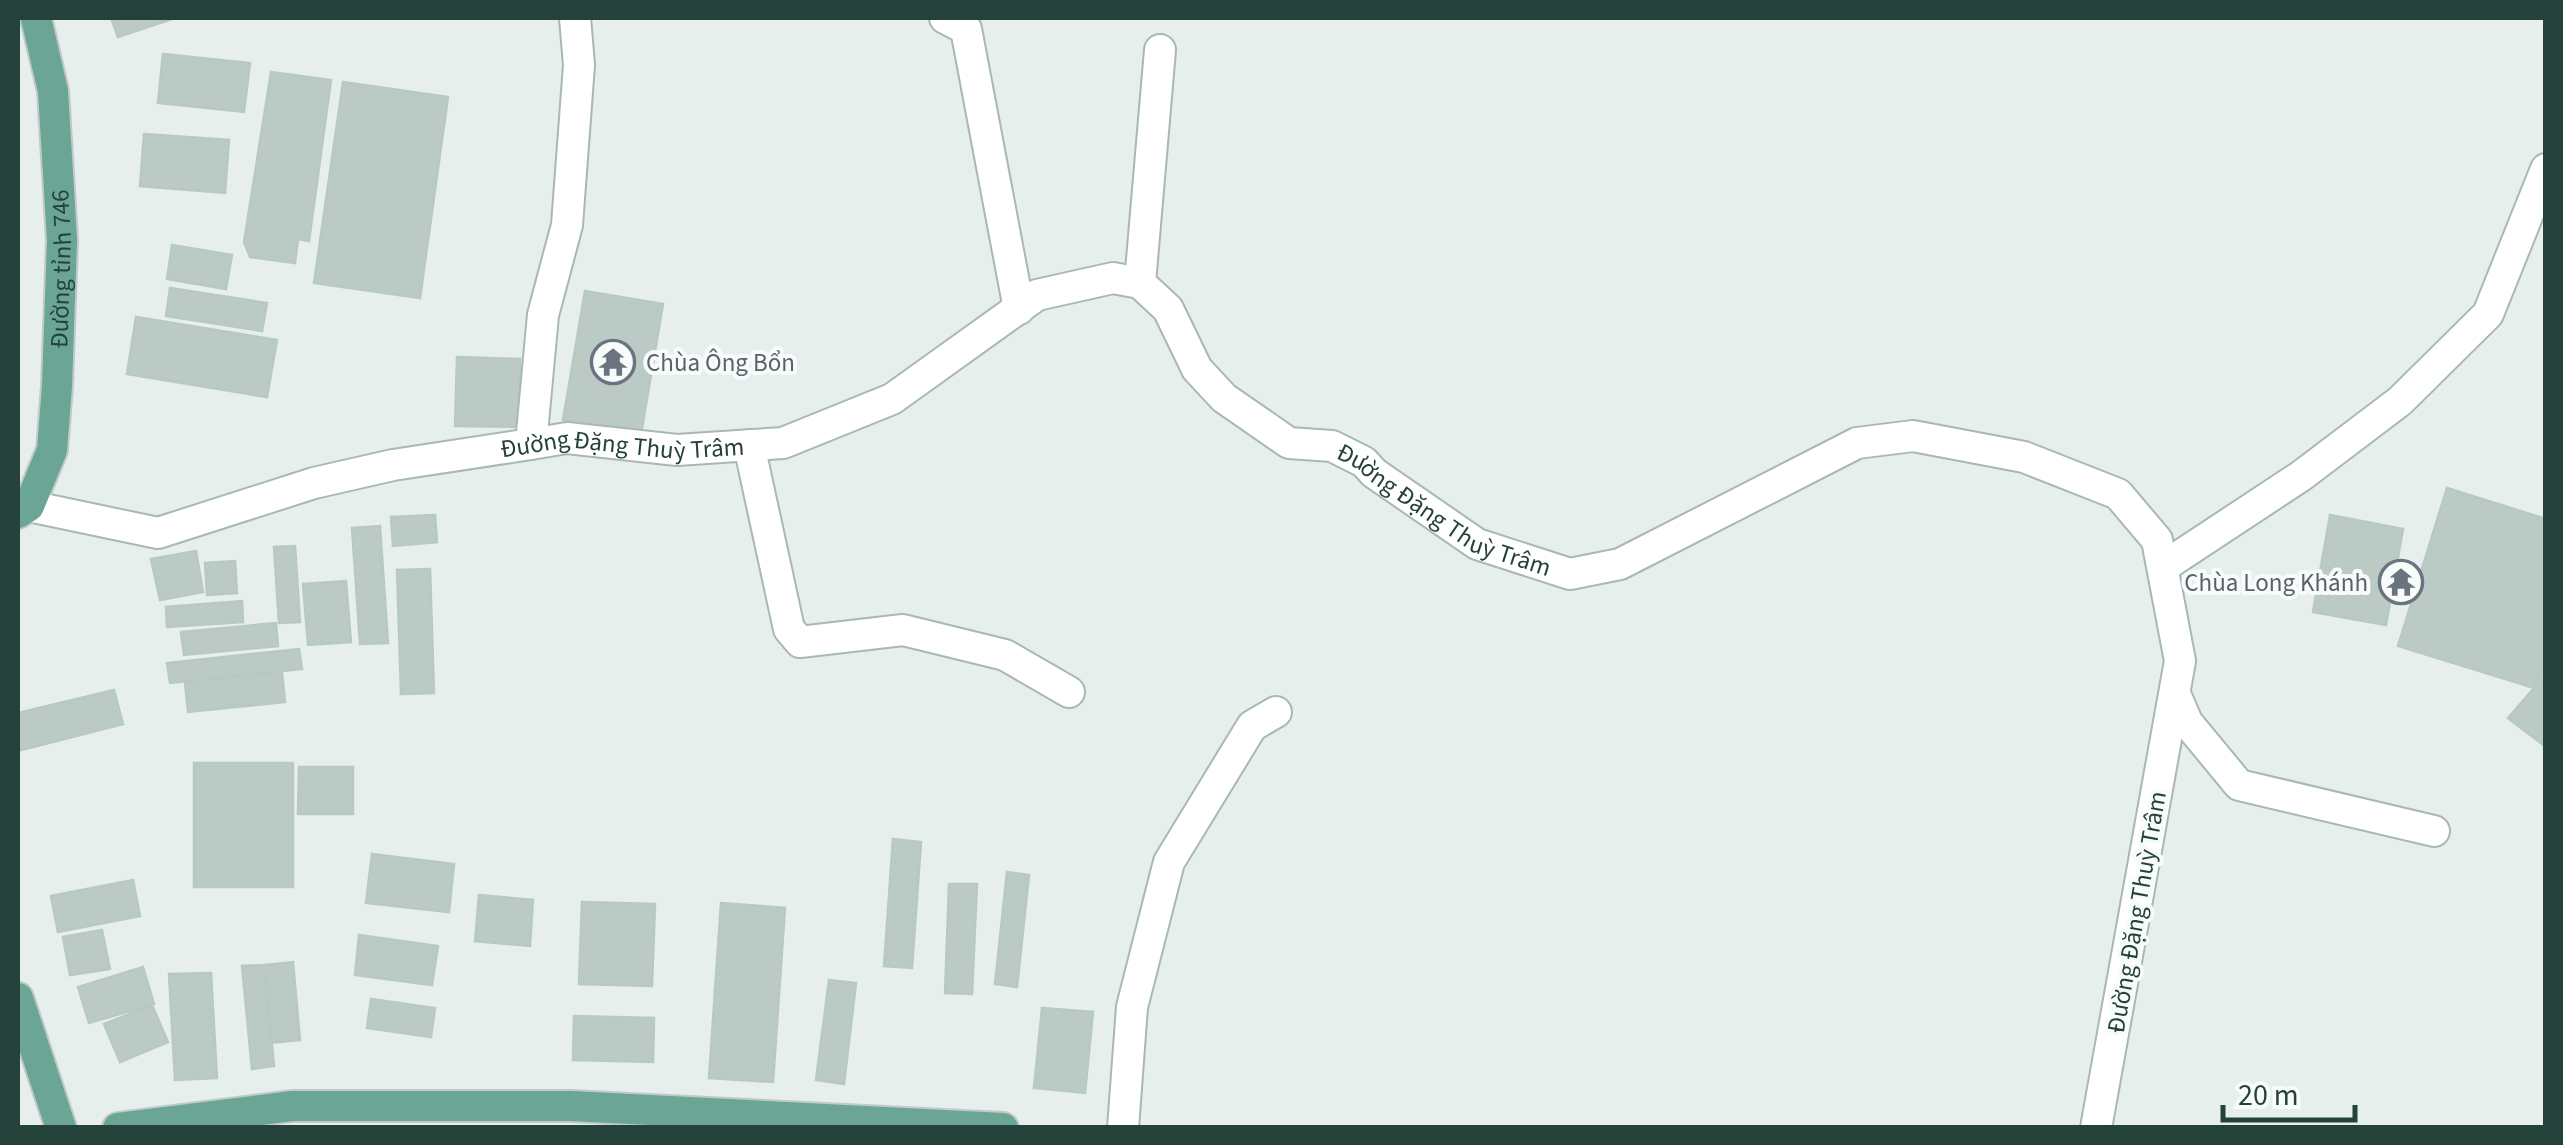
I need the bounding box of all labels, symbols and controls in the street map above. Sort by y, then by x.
street label: Đường tỉnh 746 [41,188,81,349]
temple icon: Chùa Ông Bổn [590,339,636,385]
place label: Chùa Ông Bổn [646,345,795,381]
street label: Đường Đặng Thuỳ Trâm [498,421,745,469]
street label: Đường Đặng Thuỳ Trâm [1331,434,1556,586]
temple icon: Chùa Long Khánh [2378,559,2424,605]
place label: Chùa Long Khánh [2184,565,2368,601]
street label: Đường Đặng Thuỳ Trâm [2098,788,2176,1036]
scale bar [2223,1060,2356,1122]
text: 20 m [2238,1074,2299,1117]

